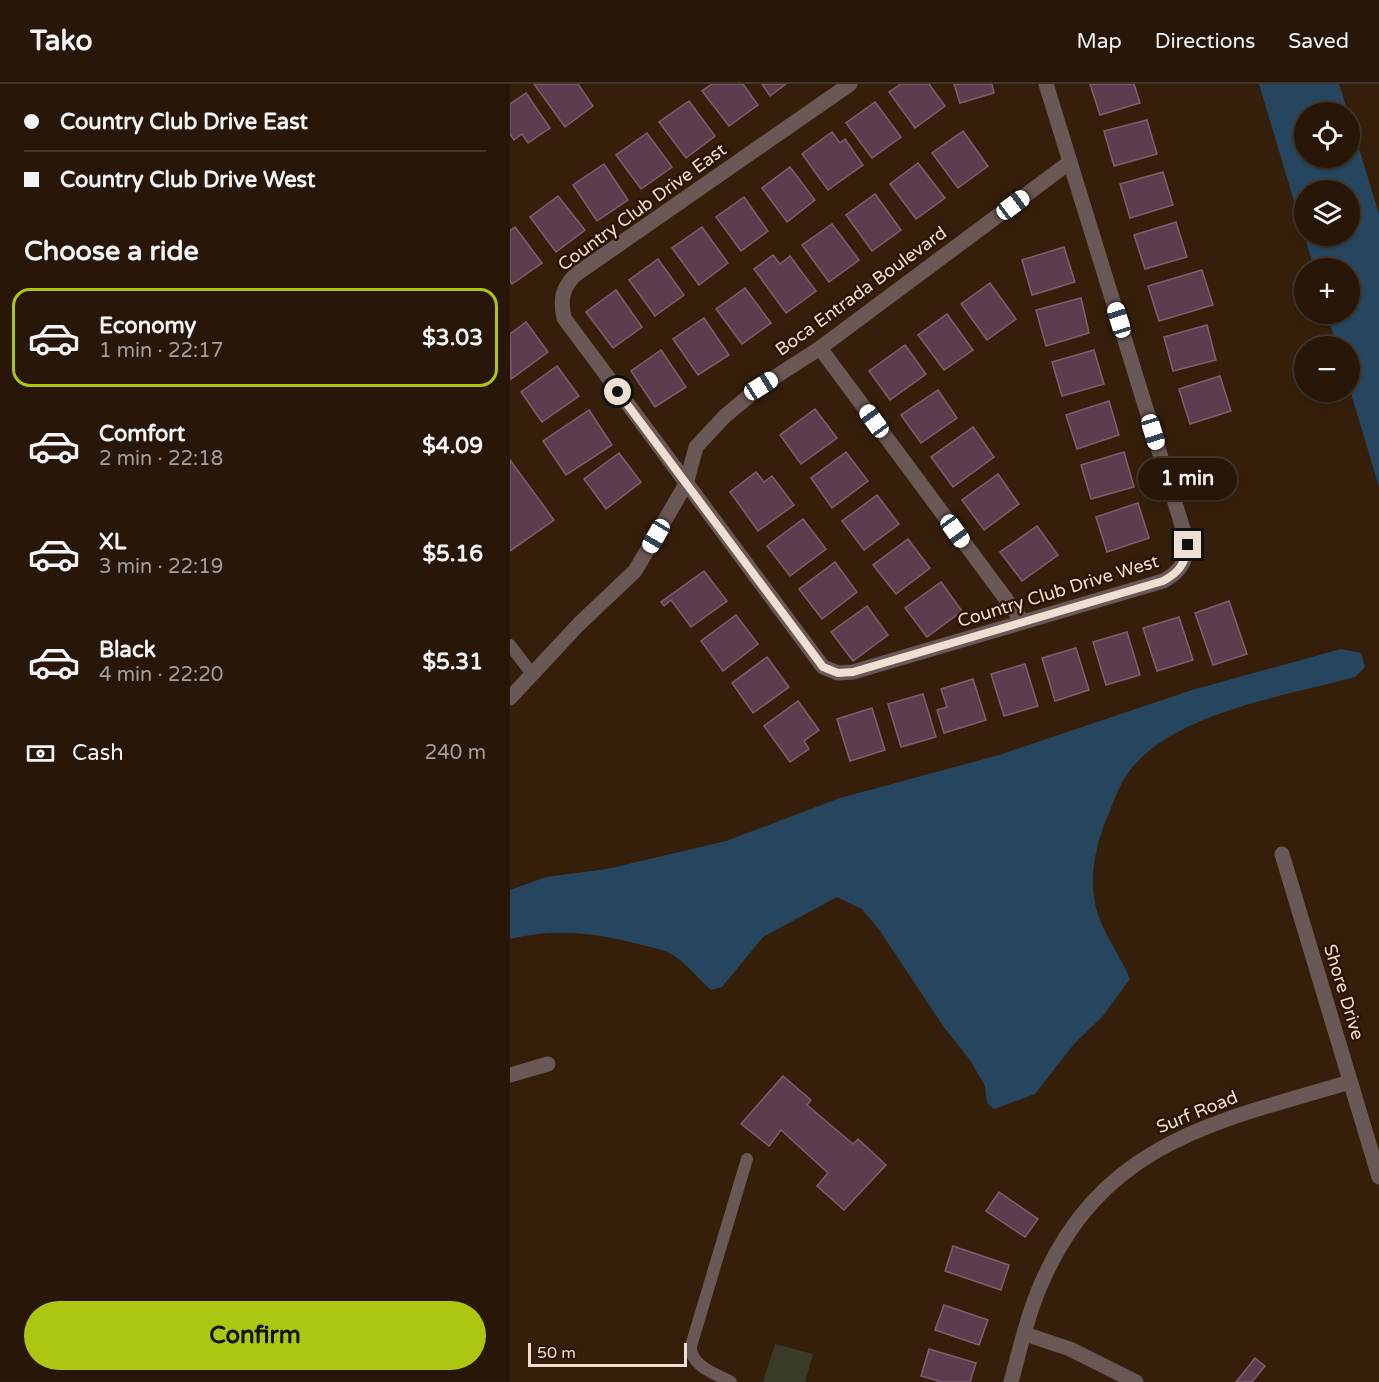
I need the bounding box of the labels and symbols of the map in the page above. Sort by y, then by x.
street label: Country Club Drive East [553,138,731,276]
car [993,187,1033,223]
street label: Boca Entrada Boulevard [771,221,951,361]
car [1105,300,1133,340]
car [741,369,781,403]
route start [604,378,631,405]
car [856,401,892,441]
car [1139,412,1167,452]
callout: 1 min [1138,458,1238,500]
car [937,511,973,551]
car [639,516,673,556]
route end [1174,531,1201,558]
street label: Country Club Drive West [955,550,1161,632]
street label: Shore Drive [1319,942,1369,1042]
street label: Surf Road [1153,1086,1241,1138]
scale bar [528,1340,687,1368]

